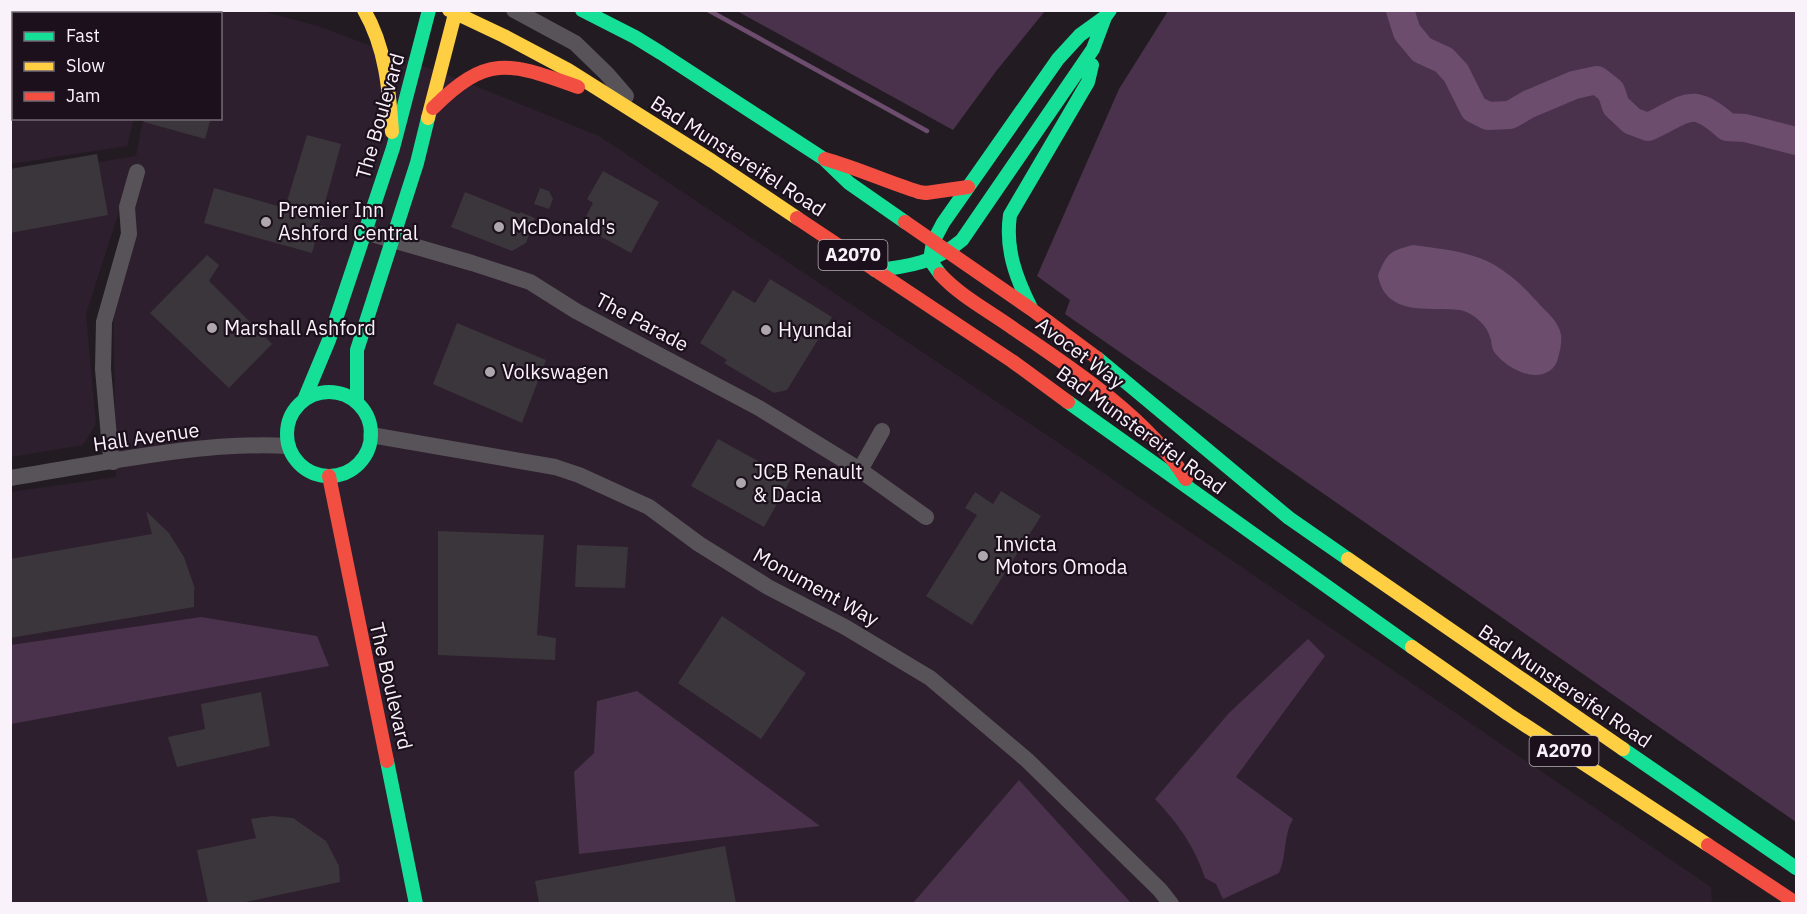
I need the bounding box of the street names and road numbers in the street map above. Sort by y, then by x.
street label: The Boulevard [349,50,410,182]
street label: Bad Munstereifel Road [646,89,831,222]
road number: A2070 [818,240,888,270]
street label: The Parade [591,286,693,357]
street label: Avocet Way [1031,310,1130,395]
street label: Bad Munstereifel Road [1051,359,1231,500]
street label: Hall Avenue [91,416,201,457]
street label: Monument Way [749,541,884,632]
street label: Bad Munstereifel Road [1473,618,1657,754]
street label: The Boulevard [364,620,419,752]
road number: A2070 [1530,736,1598,766]

